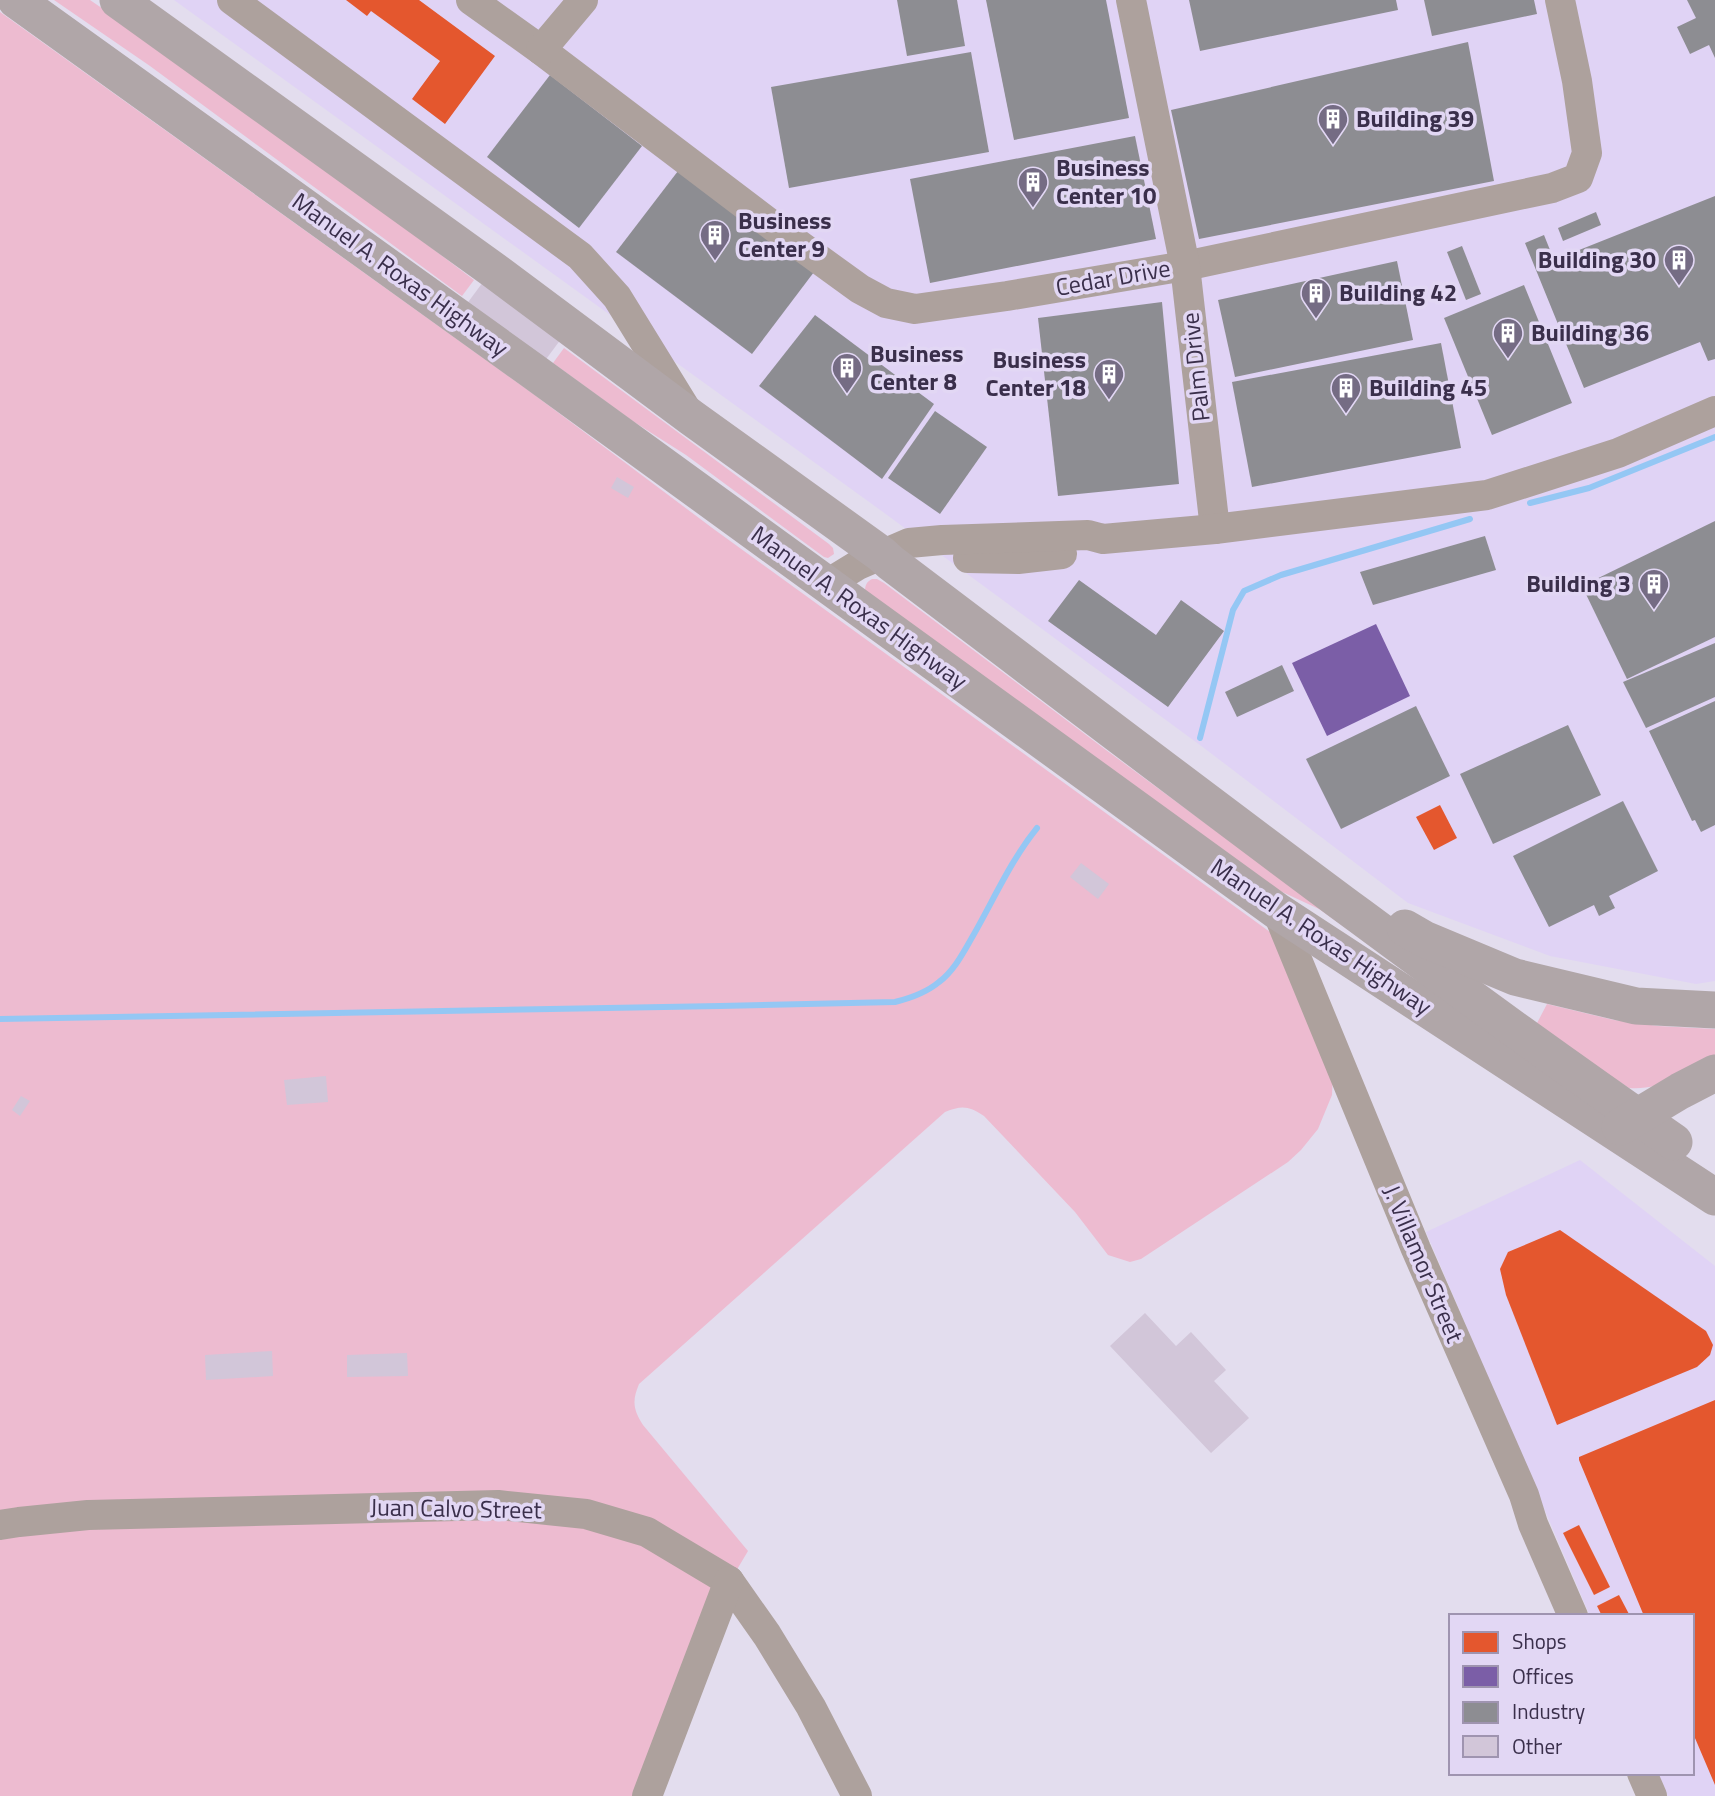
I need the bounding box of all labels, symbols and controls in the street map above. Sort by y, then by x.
place label: Building 39 [1356,100,1474,136]
building icon: Building 39 [1316,102,1350,146]
place label: Business Center 10 [1056,149,1156,213]
building icon: Business Center 10 [1016,165,1050,209]
street label: Manuel A. Roxas Highway [285,183,517,365]
place label: Business Center 9 [738,202,832,266]
building icon: Business Center 9 [698,218,732,262]
place label: Building 30 [1538,241,1656,277]
building icon: Building 30 [1662,243,1696,287]
street label: Cedar Drive [1053,249,1173,305]
place label: Building 42 [1339,274,1457,310]
building icon: Building 42 [1299,276,1333,320]
street label: Palm Drive [1171,311,1219,423]
place label: Building 36 [1531,314,1649,350]
building icon: Building 36 [1491,316,1525,360]
place label: Business Center 8 [870,335,964,399]
place label: Business Center 18 [986,341,1086,405]
building icon: Business Center 8 [830,351,864,395]
building icon: Business Center 18 [1092,357,1126,401]
place label: Building 45 [1369,369,1487,405]
building icon: Building 45 [1329,371,1363,415]
street label: Manuel A. Roxas Highway [744,516,976,698]
place label: Building 3 [1526,565,1631,601]
building icon: Building 3 [1637,567,1671,611]
street label: Manuel A. Roxas Highway [1204,849,1440,1024]
street label: J. Villamor Street [1375,1179,1474,1348]
street label: Juan Calvo Street [370,1489,543,1528]
legend [1449,1614,1694,1775]
text: Shops [1512,1625,1567,1657]
text: Offices [1512,1660,1574,1692]
text: Industry [1512,1695,1585,1727]
text: Other [1512,1730,1562,1762]

